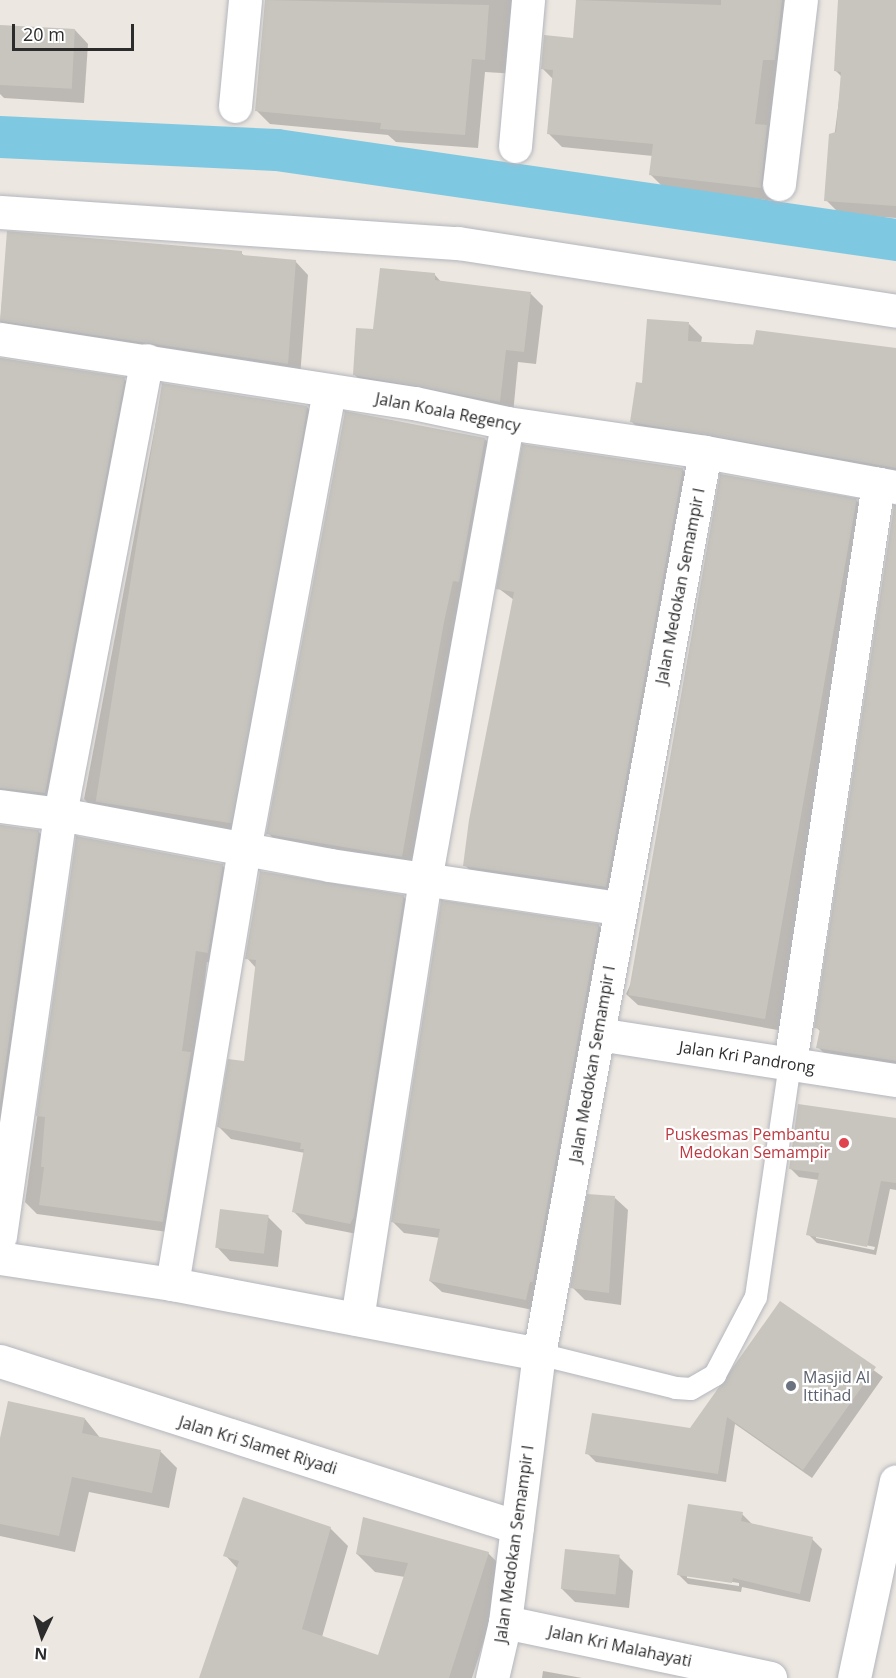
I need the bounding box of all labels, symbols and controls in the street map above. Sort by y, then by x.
scale bar [15,12,136,50]
text: 20 m [23,22,65,46]
street label: Jalan Koala Regency [374,389,522,435]
street label: Jalan Medokan Semampir I [652,486,708,686]
street label: Jalan Medokan Semampir I [565,964,619,1164]
street label: Jalan Kri Pandrong [678,1037,816,1077]
place label: Puskesmas Pembantu Medokan Semampir [665,1124,830,1162]
marker: Puskesmas Pembantu Medokan Semampir [835,1134,853,1152]
place label: Masjid Al Ittihad [803,1367,870,1405]
marker: Masjid Al Ittihad [784,1379,798,1393]
street label: Jalan Kri Slamet Riyadi [176,1412,340,1478]
street label: Jalan Medokan Semampir I [491,1444,537,1644]
north arrow [12,1606,72,1666]
street label: Jalan Kri Malahayati [547,1621,693,1671]
text: N [33,1643,48,1665]

